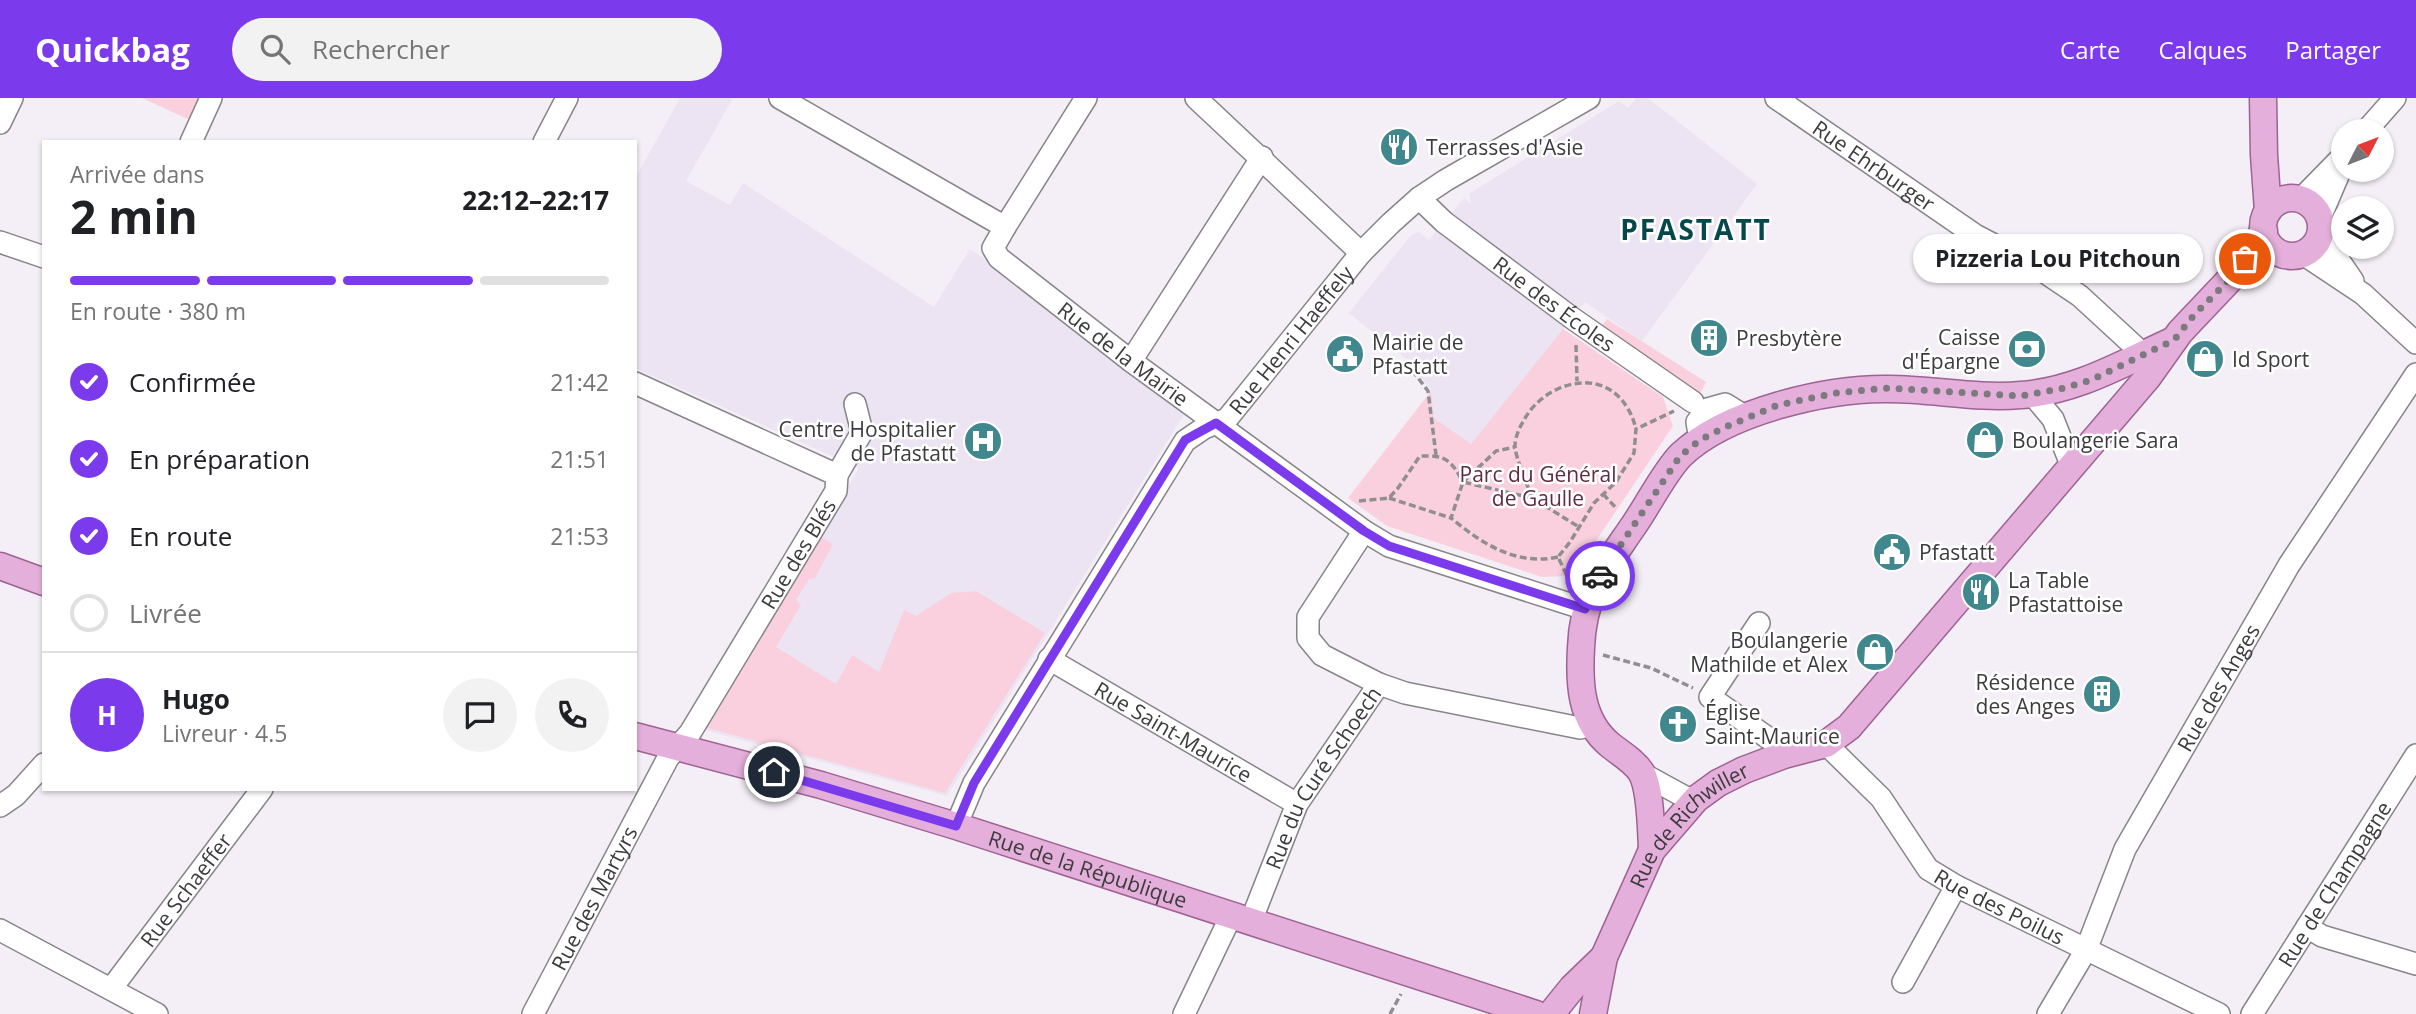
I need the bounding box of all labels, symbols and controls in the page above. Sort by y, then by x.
search box [232,18,722,81]
text: Quickbag [35,27,190,72]
icon: search [256,30,294,68]
text: Rechercher [312,31,450,67]
text: Carte [2060,33,2120,66]
text: Calques [2158,33,2247,66]
text: Partager [2285,33,2381,66]
street label: Rue Ehrburger [1807,114,1941,218]
north arrow [2331,119,2394,182]
map controls [2331,119,2394,259]
restaurant icon: Terrasses d'Asie [1378,126,1420,168]
place label: Terrasses d'Asie [1426,133,1583,161]
text: Arrivée dans [70,158,204,190]
text: 22:12–22:17 [462,182,609,218]
text: 2 min [70,185,198,247]
button: layers [2331,196,2394,259]
district label: PFASTATT [1620,210,1772,248]
pin [2215,229,2275,289]
callout: Pizzeria Lou Pitchoun [1912,234,2203,284]
icon: bag [2226,240,2264,278]
text: Pizzeria Lou Pitchoun [1935,242,2181,274]
street label: Rue des Écoles [1488,250,1621,358]
street label: Rue Henri Haeffely [1222,259,1360,420]
text: En route · 380 m [70,295,246,327]
street label: Rue de la Mairie [1052,295,1194,412]
building icon: Presbytère [1688,317,1730,359]
place label: Caisse d'Épargne [1902,323,2000,375]
place label: Presbytère [1736,324,1842,352]
place label: Mairie de Pfastatt [1372,328,1464,380]
bank icon: Caisse d'Épargne [2006,328,2048,370]
public building icon: Mairie de Pfastatt [1324,333,1366,375]
shop icon: Id Sport [2184,338,2226,380]
place label: Id Sport [2232,345,2309,373]
icon: check [70,363,108,401]
text: Confirmée [129,364,256,400]
text: 21:42 [550,366,609,398]
place label: Centre Hospitalier de Pfastatt [778,415,956,467]
shop icon: Boulangerie Sara [1964,419,2006,461]
hospital icon: Centre Hospitalier de Pfastatt [962,420,1004,462]
place label: Boulangerie Sara [2012,426,2179,454]
icon: check [70,440,108,478]
text: En préparation [129,441,310,477]
text: 21:51 [550,443,609,475]
park label: Parc du Général de Gaulle [1460,460,1616,512]
street label: Rue des Blés [754,493,842,614]
icon: check [70,517,108,555]
text: En route [129,518,232,554]
text: 21:53 [550,520,609,552]
public building icon: Pfastatt [1871,531,1913,573]
place label: Pfastatt [1919,538,1995,566]
courier [1565,541,1635,611]
icon: car [1581,557,1619,595]
place label: La Table Pfastattoise [2008,566,2123,618]
restaurant icon: La Table Pfastattoise [1960,571,2002,613]
text: Livrée [129,595,202,631]
street label: Rue des Anges [2170,619,2266,756]
place label: Boulangerie Mathilde et Alex [1690,626,1848,678]
shop icon: Boulangerie Mathilde et Alex [1854,631,1896,673]
place label: Résidence des Anges [1976,668,2075,720]
building icon: Résidence des Anges [2081,673,2123,715]
street label: Rue Saint-Maurice [1089,675,1257,789]
button: chat [443,678,517,752]
button: phone [535,678,609,752]
text: Hugo [162,681,230,717]
street label: Rue du Curé Schoech [1259,681,1387,873]
text: H [97,697,117,733]
place label: Église Saint-Maurice [1705,698,1840,750]
church icon: Église Saint-Maurice [1657,703,1699,745]
text: Livreur · 4.5 [162,717,287,749]
pin [744,742,804,802]
icon: home [755,753,793,791]
street label: Rue de Richwiller [1623,756,1754,892]
street label: Rue de Champagne [2271,796,2397,972]
street label: Rue des Martyrs [545,821,644,975]
street label: Rue de la République [985,823,1191,914]
street label: Rue Schaeffer [134,827,238,953]
street label: Rue des Poilus [1929,862,2069,951]

